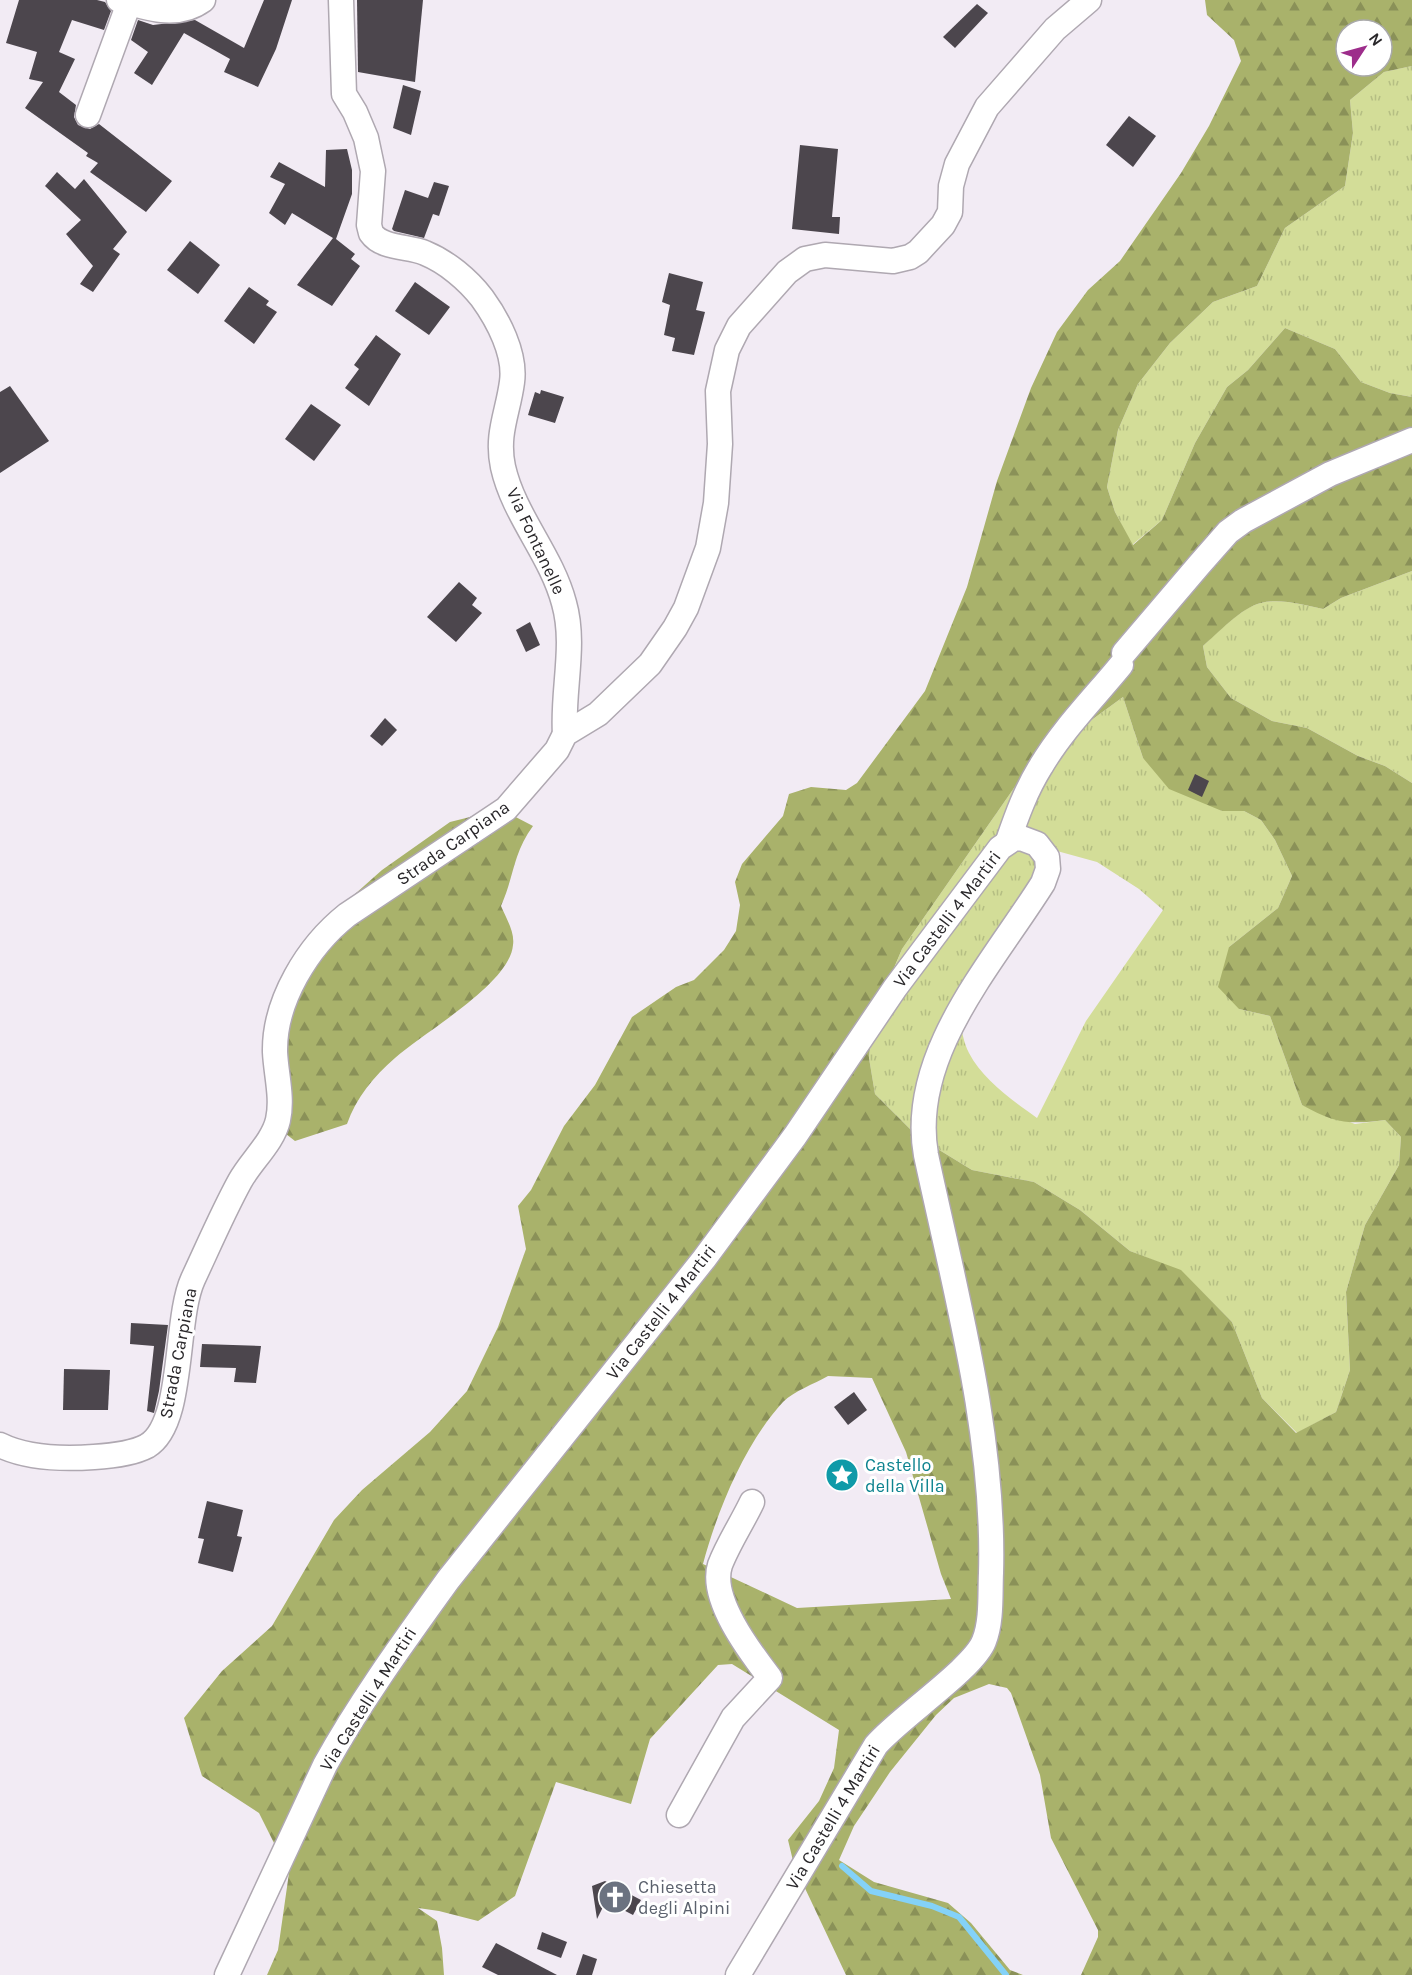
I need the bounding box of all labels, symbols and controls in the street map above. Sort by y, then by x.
north arrow [1334,18,1394,78]
text: N [1365,29,1387,50]
street label: Via Fontanelle [502,484,570,598]
street label: Strada Carpiana [392,796,514,890]
street label: Via Castelli 4 Martiri [888,846,1006,992]
street label: Via Castelli 4 Martiri [601,1240,721,1384]
street label: Strada Carpiana [155,1286,201,1420]
place label: Castello della Villa [865,1454,945,1497]
place icon: Castello della Villa [824,1457,860,1493]
street label: Via Castelli 4 Martiri [315,1623,421,1775]
street label: Via Castelli 4 Martiri [781,1740,885,1894]
place label: Chiesetta degli Alpini [638,1876,730,1919]
church icon: Chiesetta degli Alpini [597,1879,633,1915]

